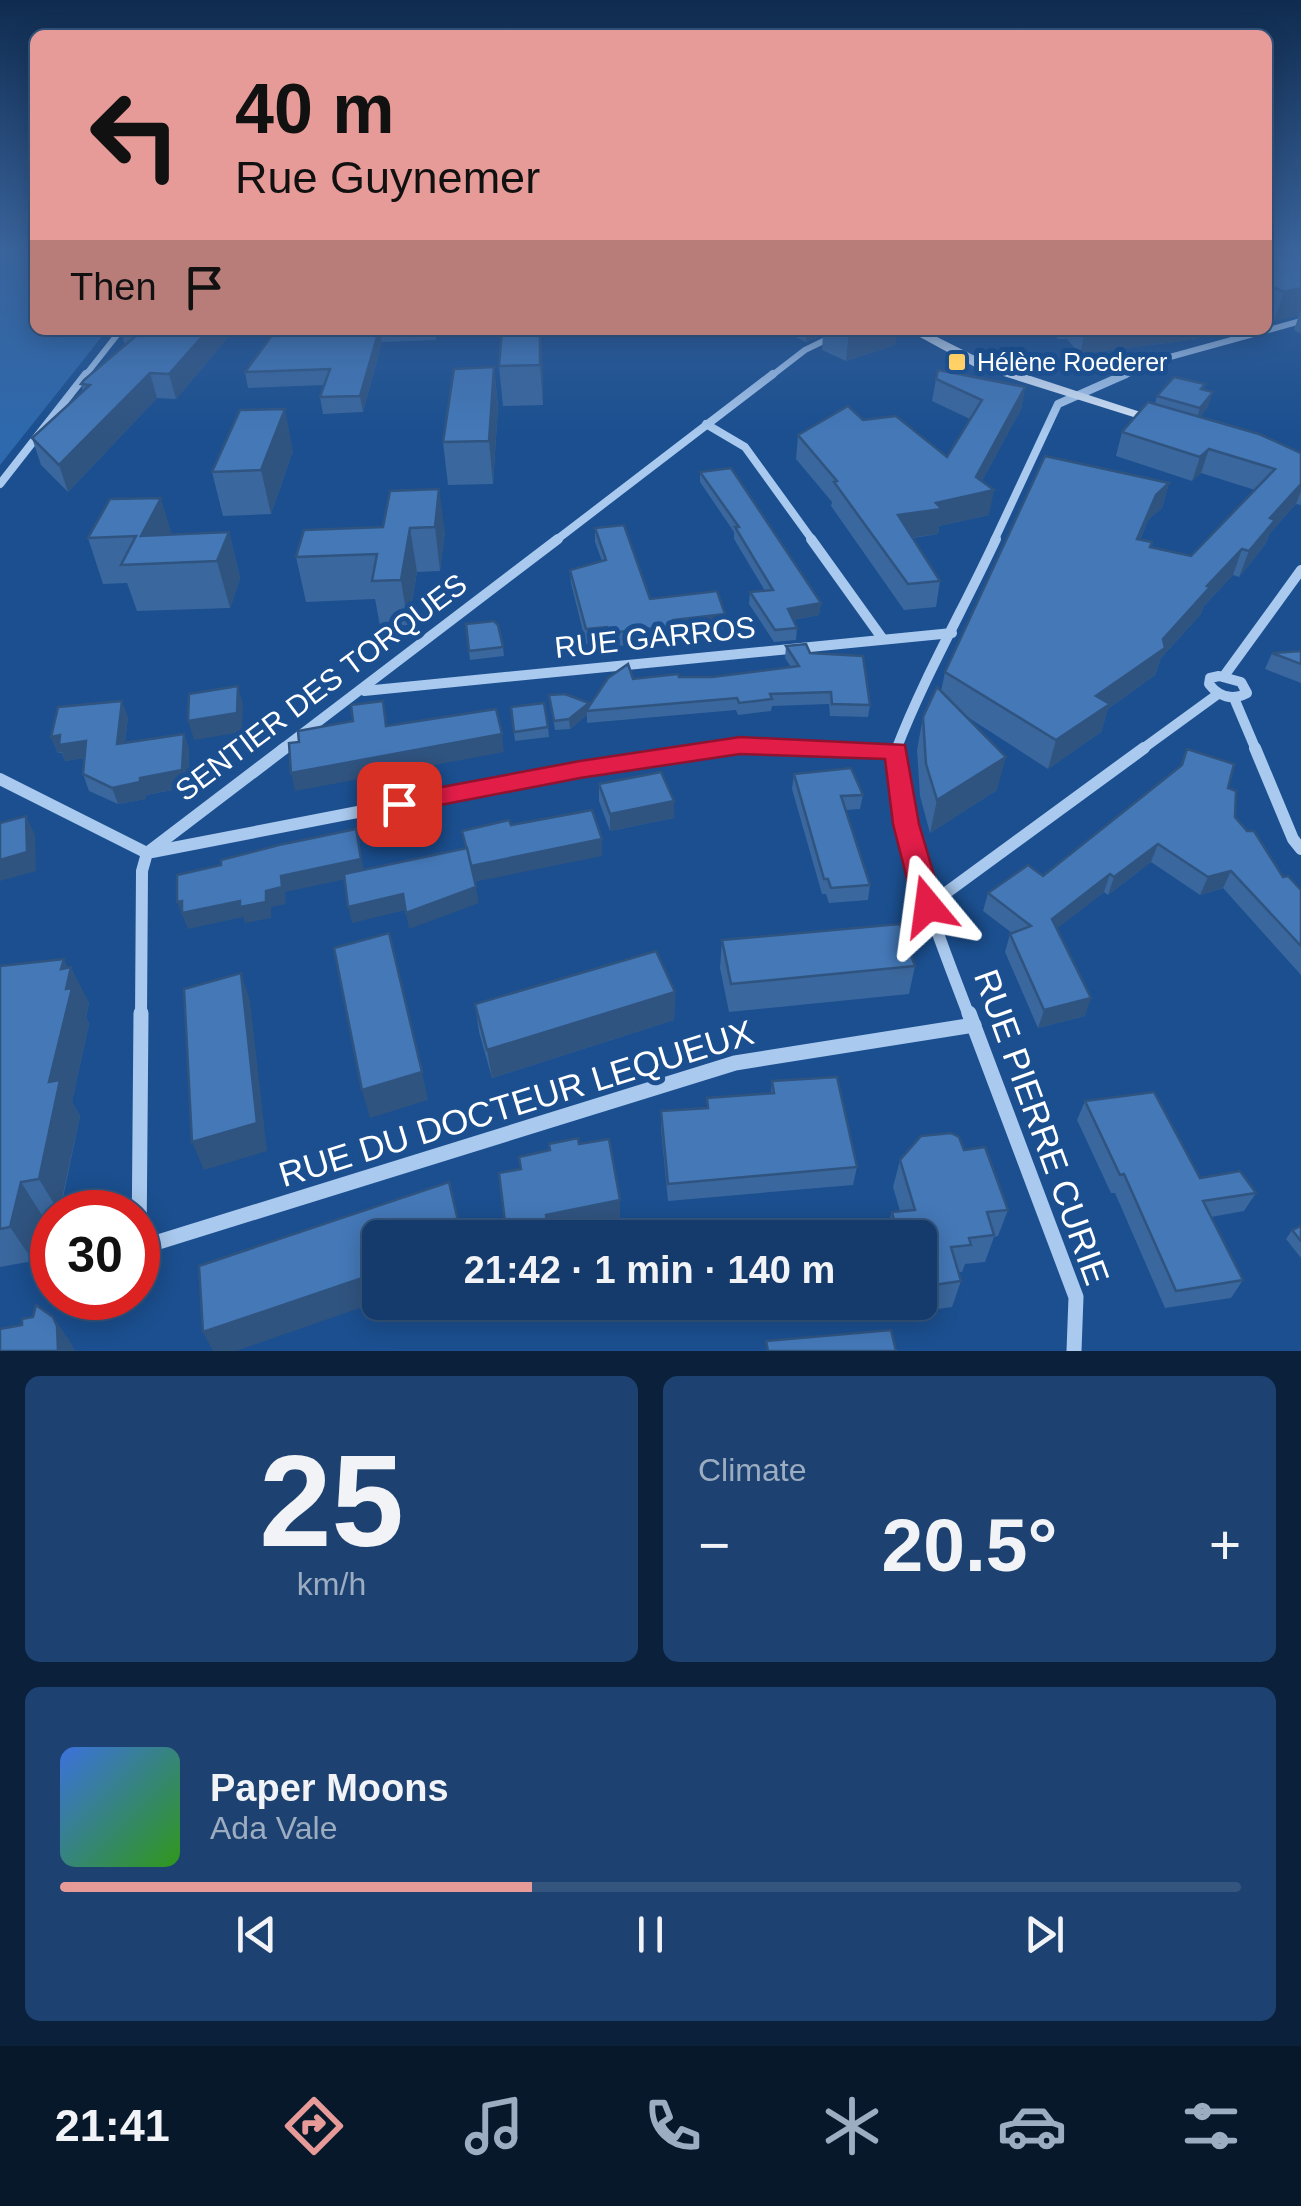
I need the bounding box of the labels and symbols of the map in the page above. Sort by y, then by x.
place label: Hélène Roederer [977,348,1167,376]
marker: Hélène Roederer [946,351,968,373]
street label: SENTIER DES TORQUES [169,567,473,807]
street label: RUE GARROS [553,610,757,664]
pin [357,762,442,847]
position arrow [876,854,980,958]
street label: RUE PIERRE CURIE [967,964,1117,1290]
street label: RUE DU DOCTEUR LEQUEUX [274,1012,758,1194]
speed limit sign: 30 [30,1190,160,1320]

